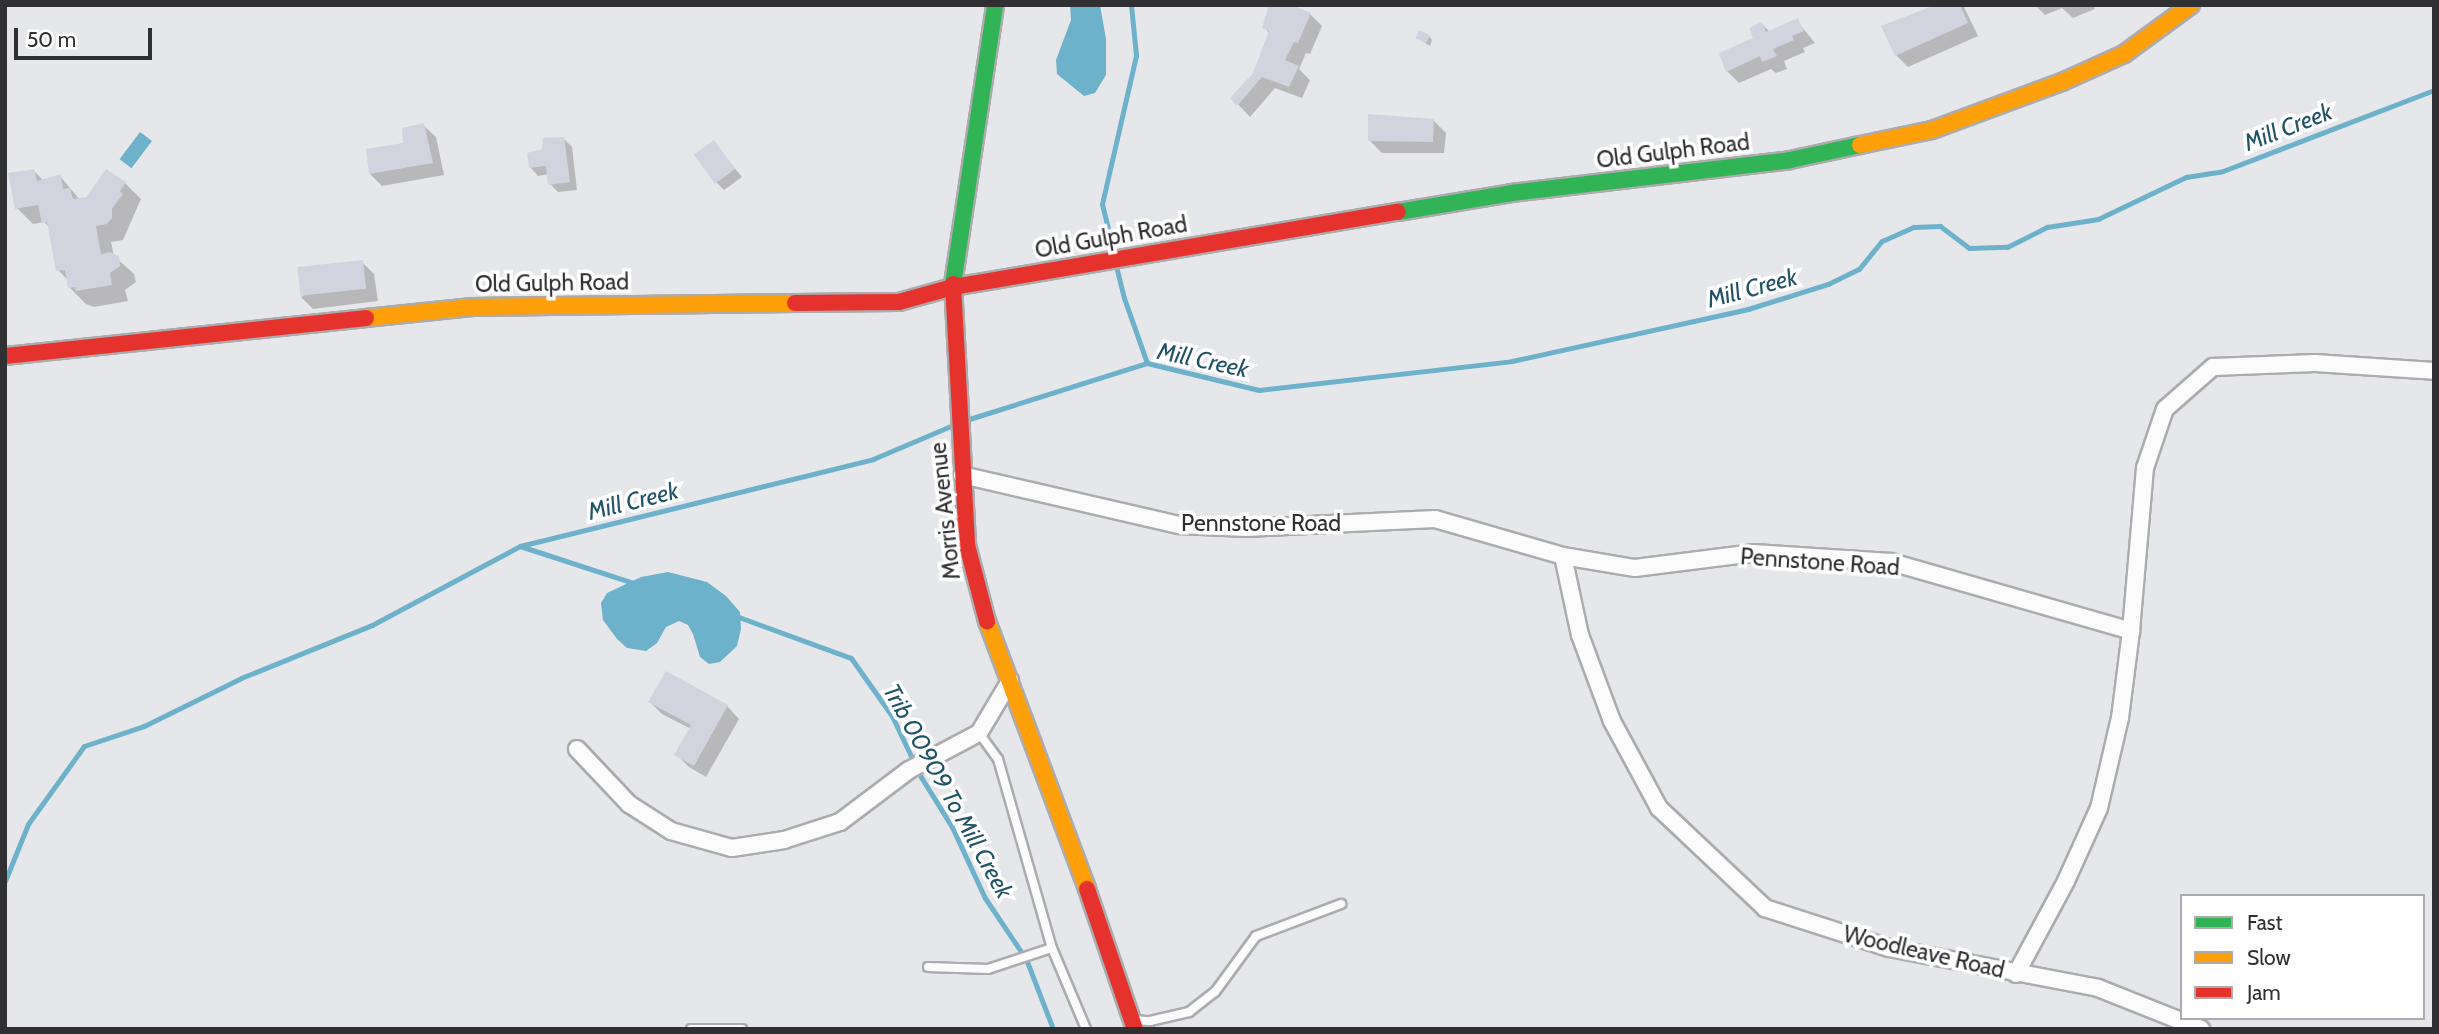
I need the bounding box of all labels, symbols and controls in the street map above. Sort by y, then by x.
scale bar [18,14,156,58]
text: 50 m [27,27,76,52]
water label: Mill Creek [2240,97,2336,157]
street label: Old Gulph Road [1595,128,1751,174]
street label: Old Gulph Road [1033,210,1189,264]
water label: Mill Creek [1704,262,1800,314]
street label: Old Gulph Road [475,268,629,298]
water label: Mill Creek [1155,336,1251,384]
street label: Morris Avenue [924,441,966,581]
water label: Mill Creek [585,476,681,526]
street label: Pennstone Road [1181,509,1341,537]
street label: Pennstone Road [1739,543,1901,581]
water label: Trib 00909 To Mill Creek [877,679,1019,903]
legend [2180,894,2425,1020]
text: Fast [2247,910,2283,935]
street label: Woodleave Road [1841,920,2007,984]
text: Slow [2247,945,2291,970]
text: Jam [2247,980,2281,1005]

